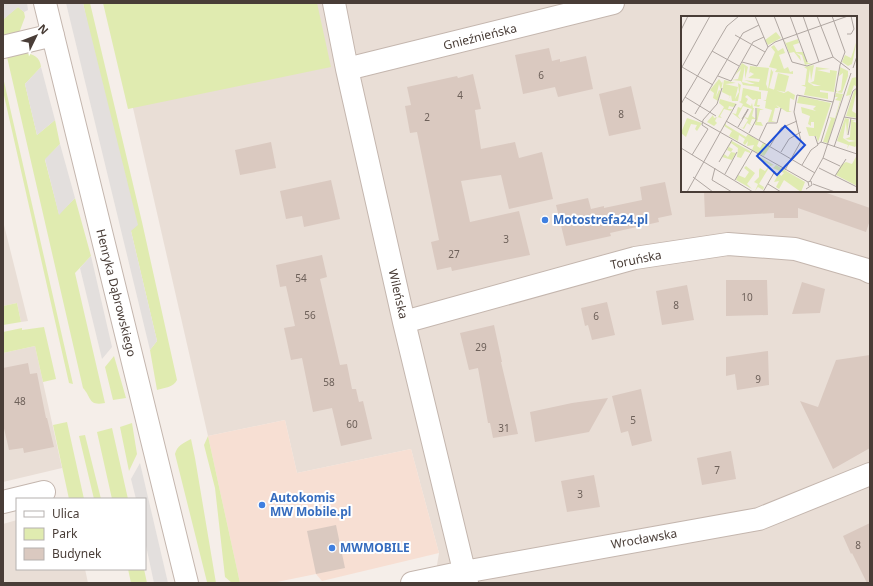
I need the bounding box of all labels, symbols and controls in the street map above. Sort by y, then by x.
north arrow [16,16,56,56]
inset map [681,16,857,192]
street label: Gnieźnieńska [441,19,518,54]
text: N [35,20,52,37]
house number: 6 [538,68,544,82]
house number: 4 [457,88,463,102]
house number: 8 [618,107,624,121]
house number: 2 [424,110,430,124]
place label: Motostrefa24.pl [553,211,648,228]
marker: Motostrefa24.pl [540,215,550,225]
street label: Henryka Dąbrowskiego [92,227,141,359]
house number: 3 [503,232,509,246]
street label: Toruńska [609,246,663,273]
house number: 27 [448,247,460,261]
street label: Wileńska [385,267,412,320]
house number: 54 [295,271,307,285]
house number: 10 [741,290,753,304]
house number: 8 [673,298,679,312]
house number: 56 [304,308,316,322]
house number: 6 [593,309,599,323]
house number: 29 [475,340,487,354]
house number: 9 [755,372,761,386]
house number: 58 [323,375,335,389]
house number: 48 [14,394,26,408]
house number: 5 [630,413,636,427]
house number: 60 [346,417,358,431]
house number: 31 [498,421,510,435]
house number: 7 [714,463,720,477]
house number: 3 [577,487,583,501]
place label: Autokomis MW Mobile.pl [270,489,351,520]
legend [16,498,146,570]
marker: Autokomis MW Mobile.pl [257,500,267,510]
text: Ulica [52,505,79,522]
street label: Wrocławska [609,524,678,553]
text: Park [52,525,78,542]
house number: 8 [855,538,861,552]
place label: MWMOBILE [340,539,410,556]
marker: MWMOBILE [327,543,337,553]
text: Budynek [52,545,102,562]

